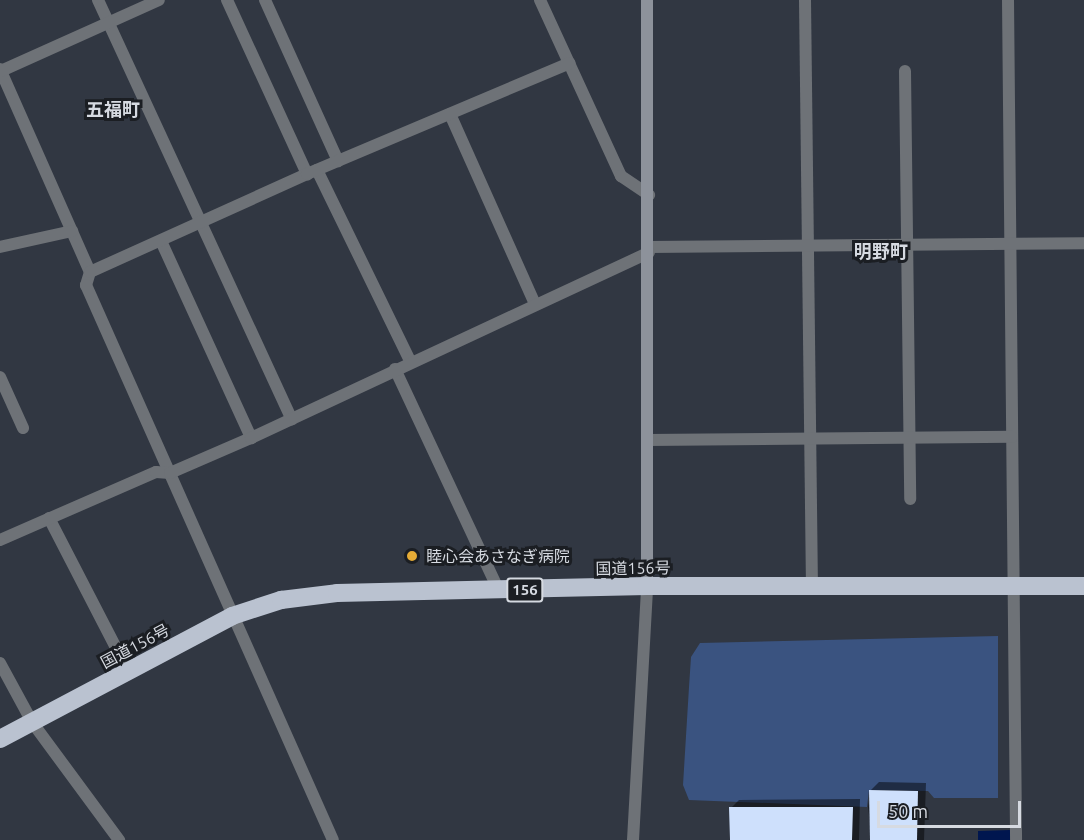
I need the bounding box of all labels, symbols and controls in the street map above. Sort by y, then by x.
district label: 五福町 [86,98,140,120]
district label: 明野町 [854,240,908,262]
place label: 睦心会あさなぎ病院 [426,546,570,566]
marker: 睦心会あさなぎ病院 [403,547,421,565]
street label: 国道156号 [595,558,671,578]
road number: 156 [506,578,544,602]
street label: 国道156号 [97,620,173,672]
scale bar [880,789,1024,827]
text: 50 m [888,801,928,821]

